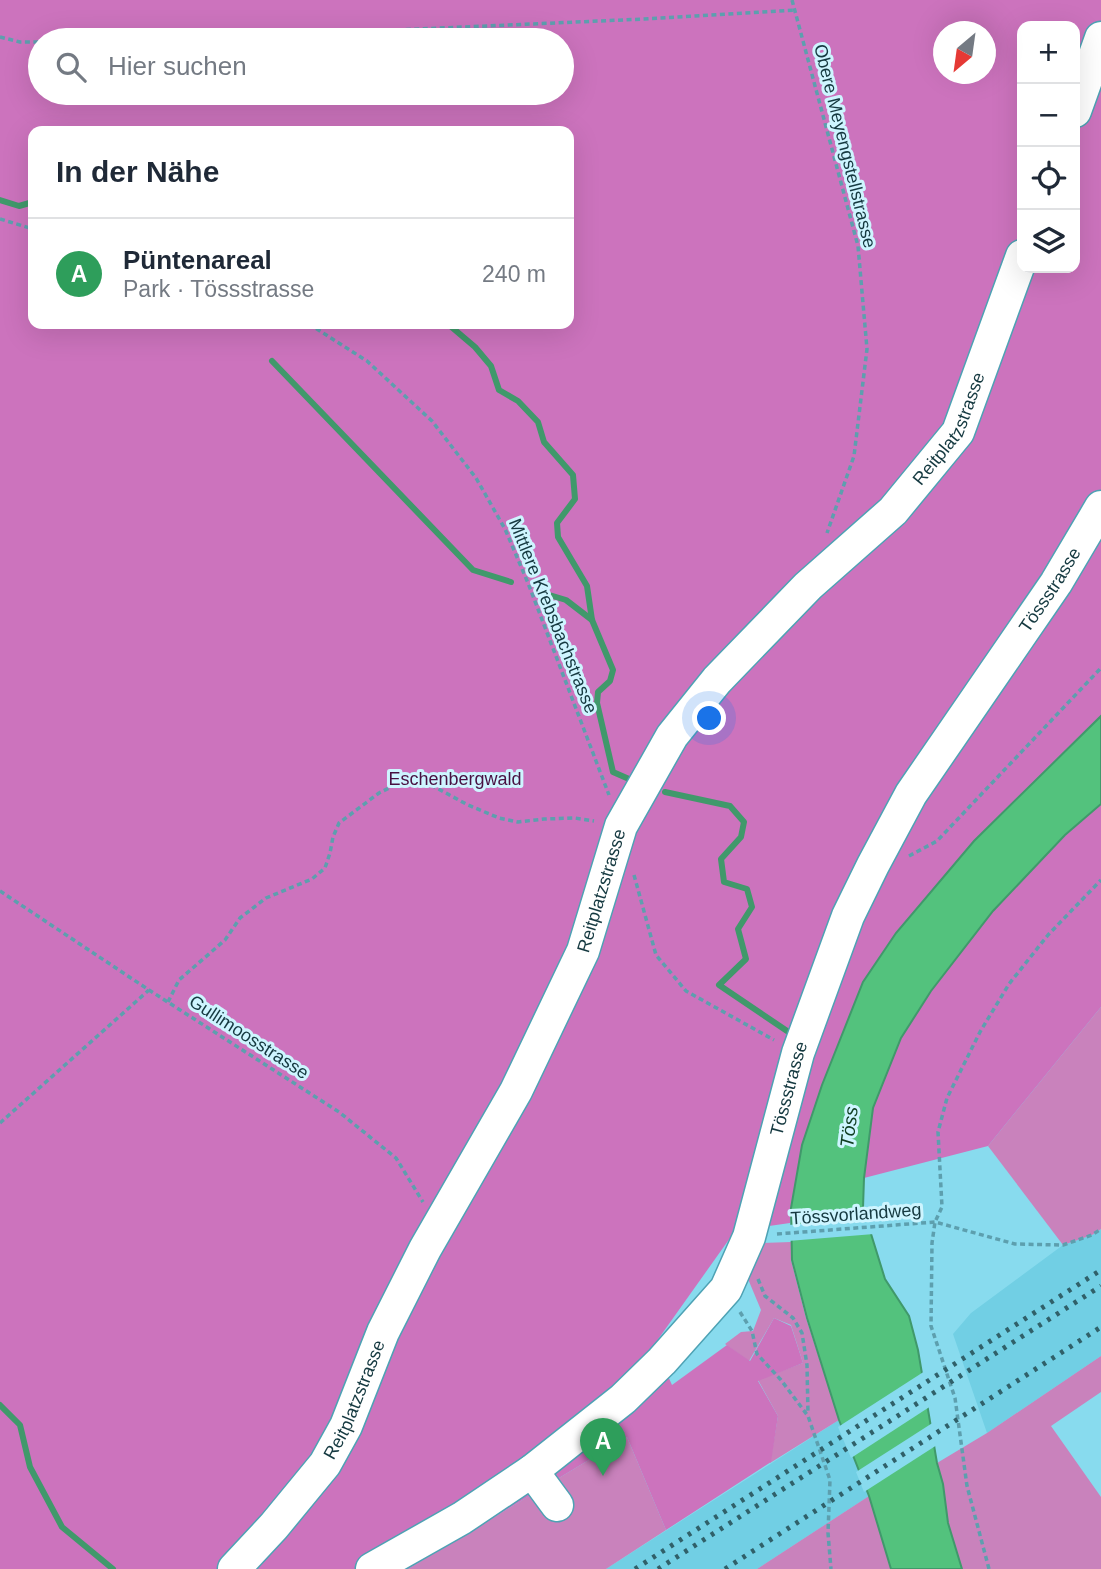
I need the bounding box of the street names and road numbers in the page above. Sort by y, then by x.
street label: Obere Meyengstellstrasse [810,42,880,250]
street label: Reitplatzstrasse [909,370,989,489]
street label: Mittlere Krebsbachstrasse [505,516,601,716]
street label: Tössstrasse [1015,544,1085,636]
street label: Reitplatzstrasse [573,827,630,955]
street label: Gullimoosstrasse [186,991,312,1083]
street label: Tössstrasse [766,1039,811,1138]
street label: Tössvorlandweg [790,1199,922,1229]
street label: Reitplatzstrasse [320,1337,389,1463]

